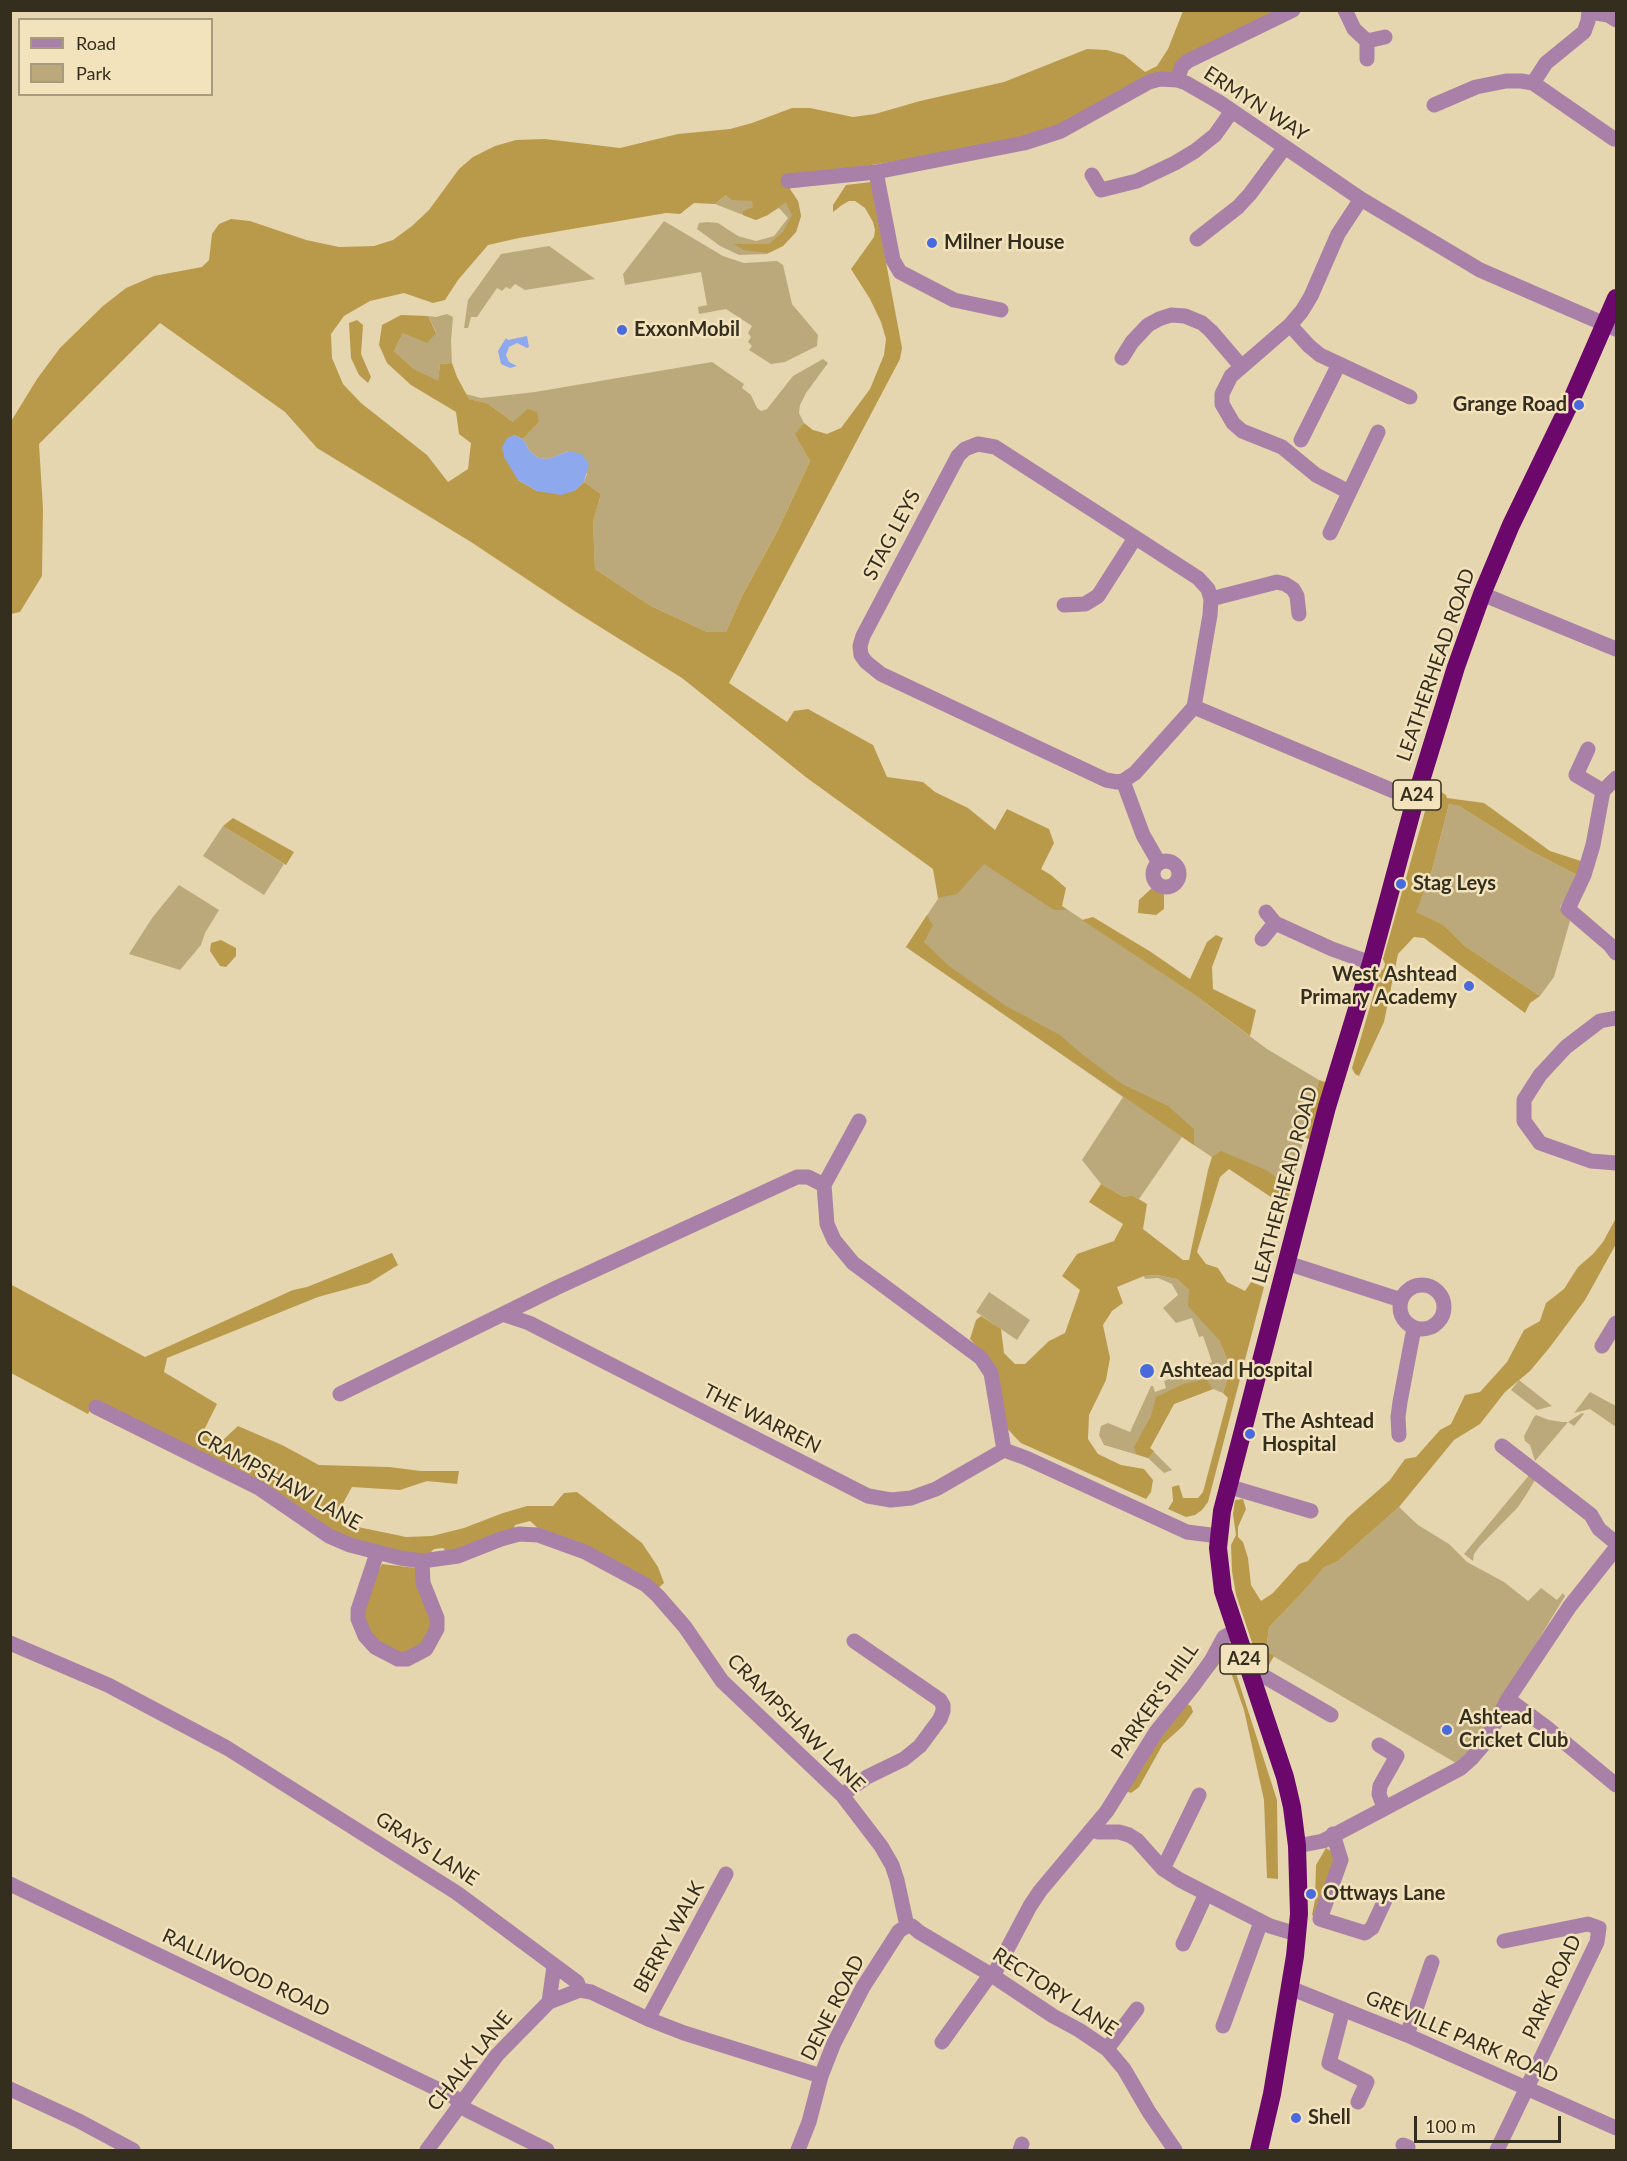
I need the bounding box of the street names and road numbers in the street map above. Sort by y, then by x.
street label: ERMYN WAY [1199,61,1313,147]
street label: STAG LEYS [858,486,926,584]
street label: LEATHERHEAD ROAD [1392,565,1480,765]
road number: A24 [1393,780,1441,810]
street label: LEATHERHEAD ROAD [1247,1084,1323,1286]
street label: THE WARREN [699,1379,825,1459]
street label: CRAMPSHAW LANE [192,1425,366,1535]
street label: PARKER'S HILL [1106,1638,1204,1764]
road number: A24 [1220,1644,1268,1674]
street label: CRAMPSHAW LANE [722,1649,870,1797]
street label: GRAYS LANE [371,1807,483,1891]
street label: BERRY WALK [629,1877,709,1997]
street label: RALLIWOOD ROAD [159,1924,333,2022]
street label: PARK ROAD [1517,1931,1587,2043]
street label: RECTORY LANE [988,1943,1122,2041]
street label: DENE ROAD [796,1951,870,2065]
street label: GREVILLE PARK ROAD [1362,1985,1562,2089]
street label: CHALK LANE [422,2006,518,2116]

